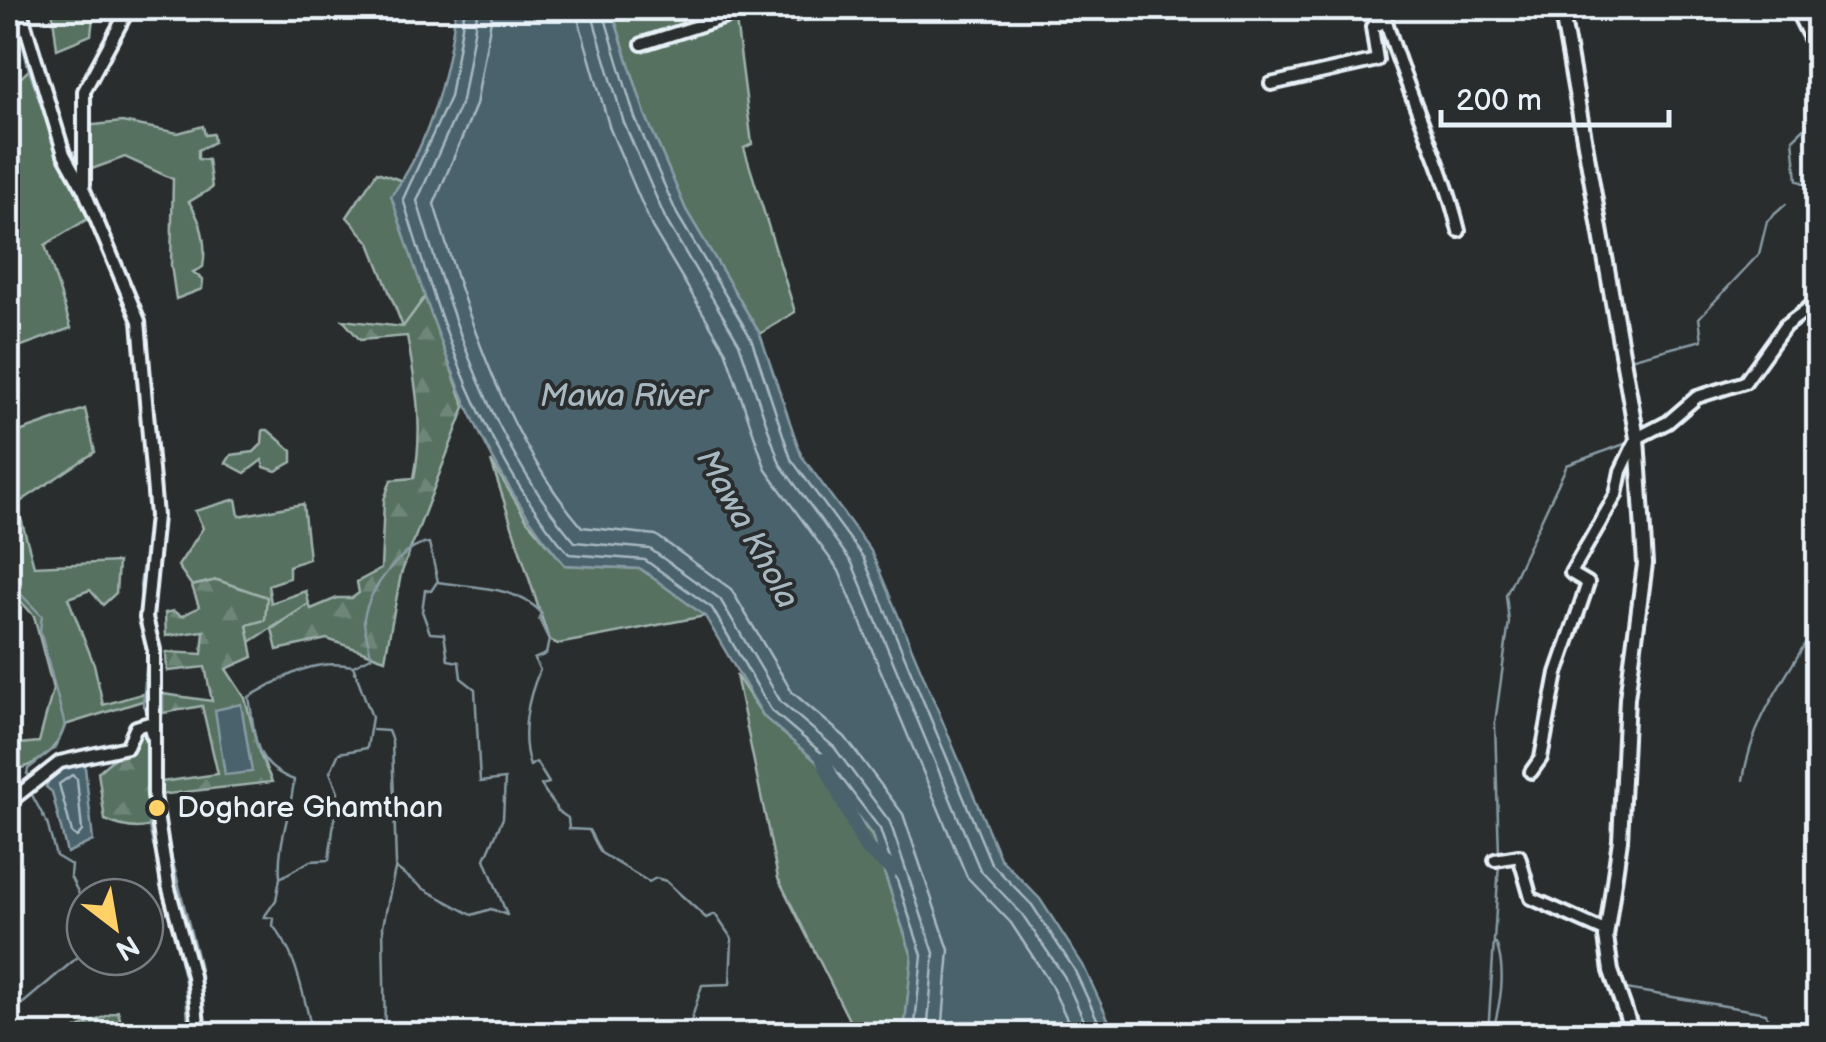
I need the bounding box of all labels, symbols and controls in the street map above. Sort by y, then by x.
scale bar [1441,65,1668,127]
text: 200 m [1456,83,1542,119]
water label: Mawa River [540,377,710,416]
water label: Mawa Khola [687,443,807,615]
place label: Doghare Ghamthan [177,790,443,826]
marker: Doghare Ghamthan [146,797,168,819]
north arrow [65,877,165,977]
text: N [110,928,145,967]

